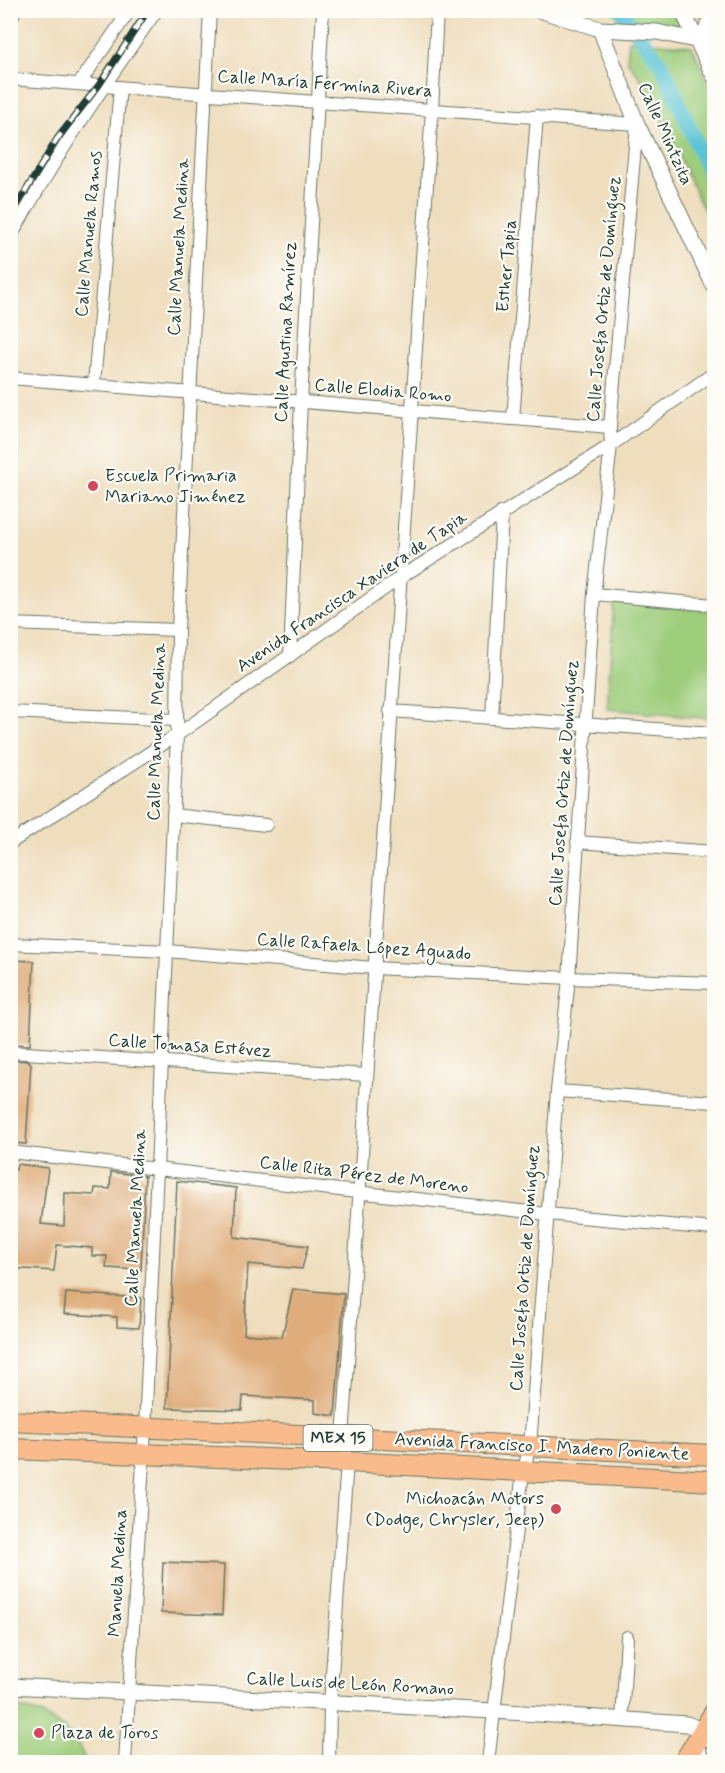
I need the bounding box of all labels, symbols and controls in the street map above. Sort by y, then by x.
street label: Calle María Fermina Rivera [217,65,433,103]
street label: Calle Mintzita [632,79,698,189]
street label: Calle Manuela Ramos [70,150,108,318]
street label: Calle Manuela Medina [162,157,196,336]
street label: Calle Josefa Ortiz de Domínguez [581,175,629,423]
street label: Esther Tapia [491,219,523,313]
street label: Calle Agustina Ramírez [269,241,303,423]
street label: Calle Elodia Romo [313,373,453,409]
place label: Escuela Primaria Mariano Jiménez [105,464,246,509]
marker: Escuela Primaria Mariano Jiménez [86,479,100,493]
street label: Avenida Francisca Xaviera de Tapia [232,506,472,678]
street label: Calle Manuela Medina [142,642,172,821]
street label: Calle Josefa Ortiz de Domínguez [543,659,587,907]
street label: Calle Rafaela López Aguado [256,928,472,967]
street label: Calle Tomasa Estévez [108,1028,273,1064]
street label: Calle Manuela Medina [119,1128,153,1307]
street label: Calle Josefa Ortiz de Domínguez [504,1144,548,1392]
street label: Calle Rita Pérez de Moreno [258,1150,470,1200]
road number: MEX 15 [304,1425,372,1451]
street label: Avenida Francisco I. Madero Poniente [394,1427,690,1467]
place label: Michoacán Motors (Dodge, Chrysler, Jeep) [366,1487,545,1533]
marker: Michoacán Motors (Dodge, Chrysler, Jeep) [549,1502,563,1516]
street label: Manuela Medina [103,1508,133,1638]
street label: Calle Luis de León Romano [246,1667,455,1701]
place label: Plaza de Toros [51,1721,158,1745]
marker: Plaza de Toros [32,1726,46,1740]

